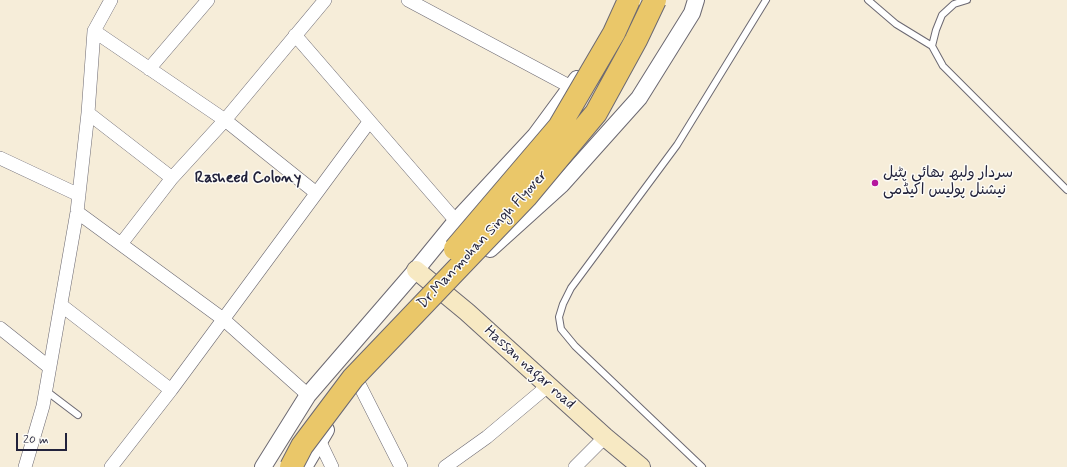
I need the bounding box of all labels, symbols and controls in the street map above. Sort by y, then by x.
place label: سردار ولبھ بھائی پٹیل نیشنل پولیس اکیڈمی [883,165,1013,200]
street label: Dr.Manmohan Singh Flyover [414,167,552,313]
district label: Rasheed Colony [195,169,301,189]
marker: سردار ولبھ بھائی پٹیل نیشنل پولیس اکیڈمی [870,178,880,188]
street label: Hassan nagar road [480,322,578,414]
scale bar [18,425,69,451]
text: 20 m [23,432,49,448]

